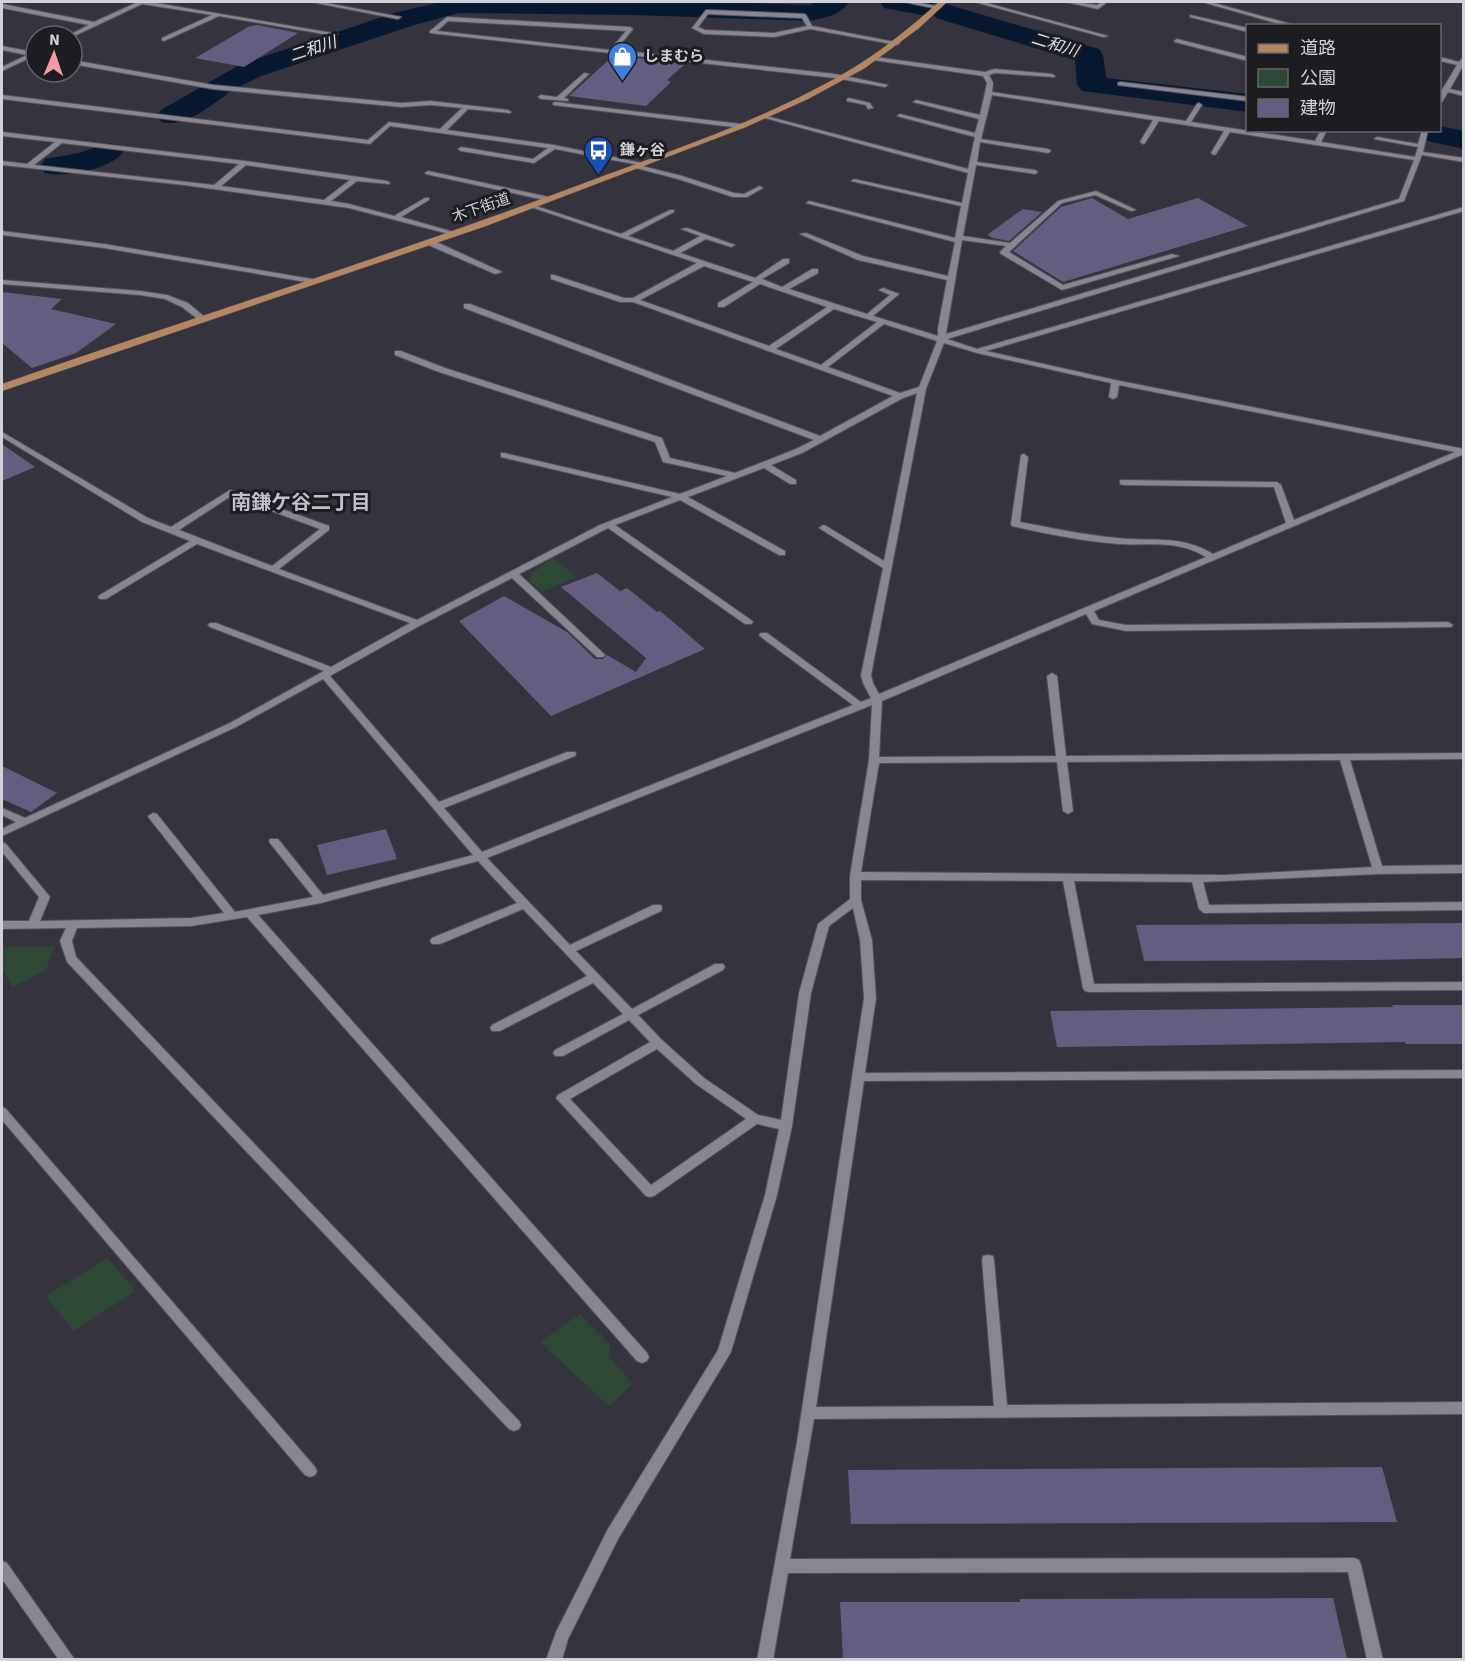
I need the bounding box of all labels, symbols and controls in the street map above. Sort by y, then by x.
north arrow [24,24,84,84]
legend [1246,24,1441,132]
water label: 二和川 [1029,27,1083,63]
text: N [49,29,60,51]
water label: 二和川 [287,31,341,67]
text: 道路 [1300,36,1336,61]
shop icon: しまむら [607,40,639,82]
place label: しまむら [644,46,704,67]
text: 公園 [1300,66,1336,91]
text: 建物 [1300,96,1336,121]
bus stop icon: 鎌ヶ谷 [583,134,615,176]
place label: 鎌ヶ谷 [619,140,665,161]
street label: 木下街道 [449,188,513,228]
district label: 南鎌ケ谷二丁目 [231,489,371,517]

